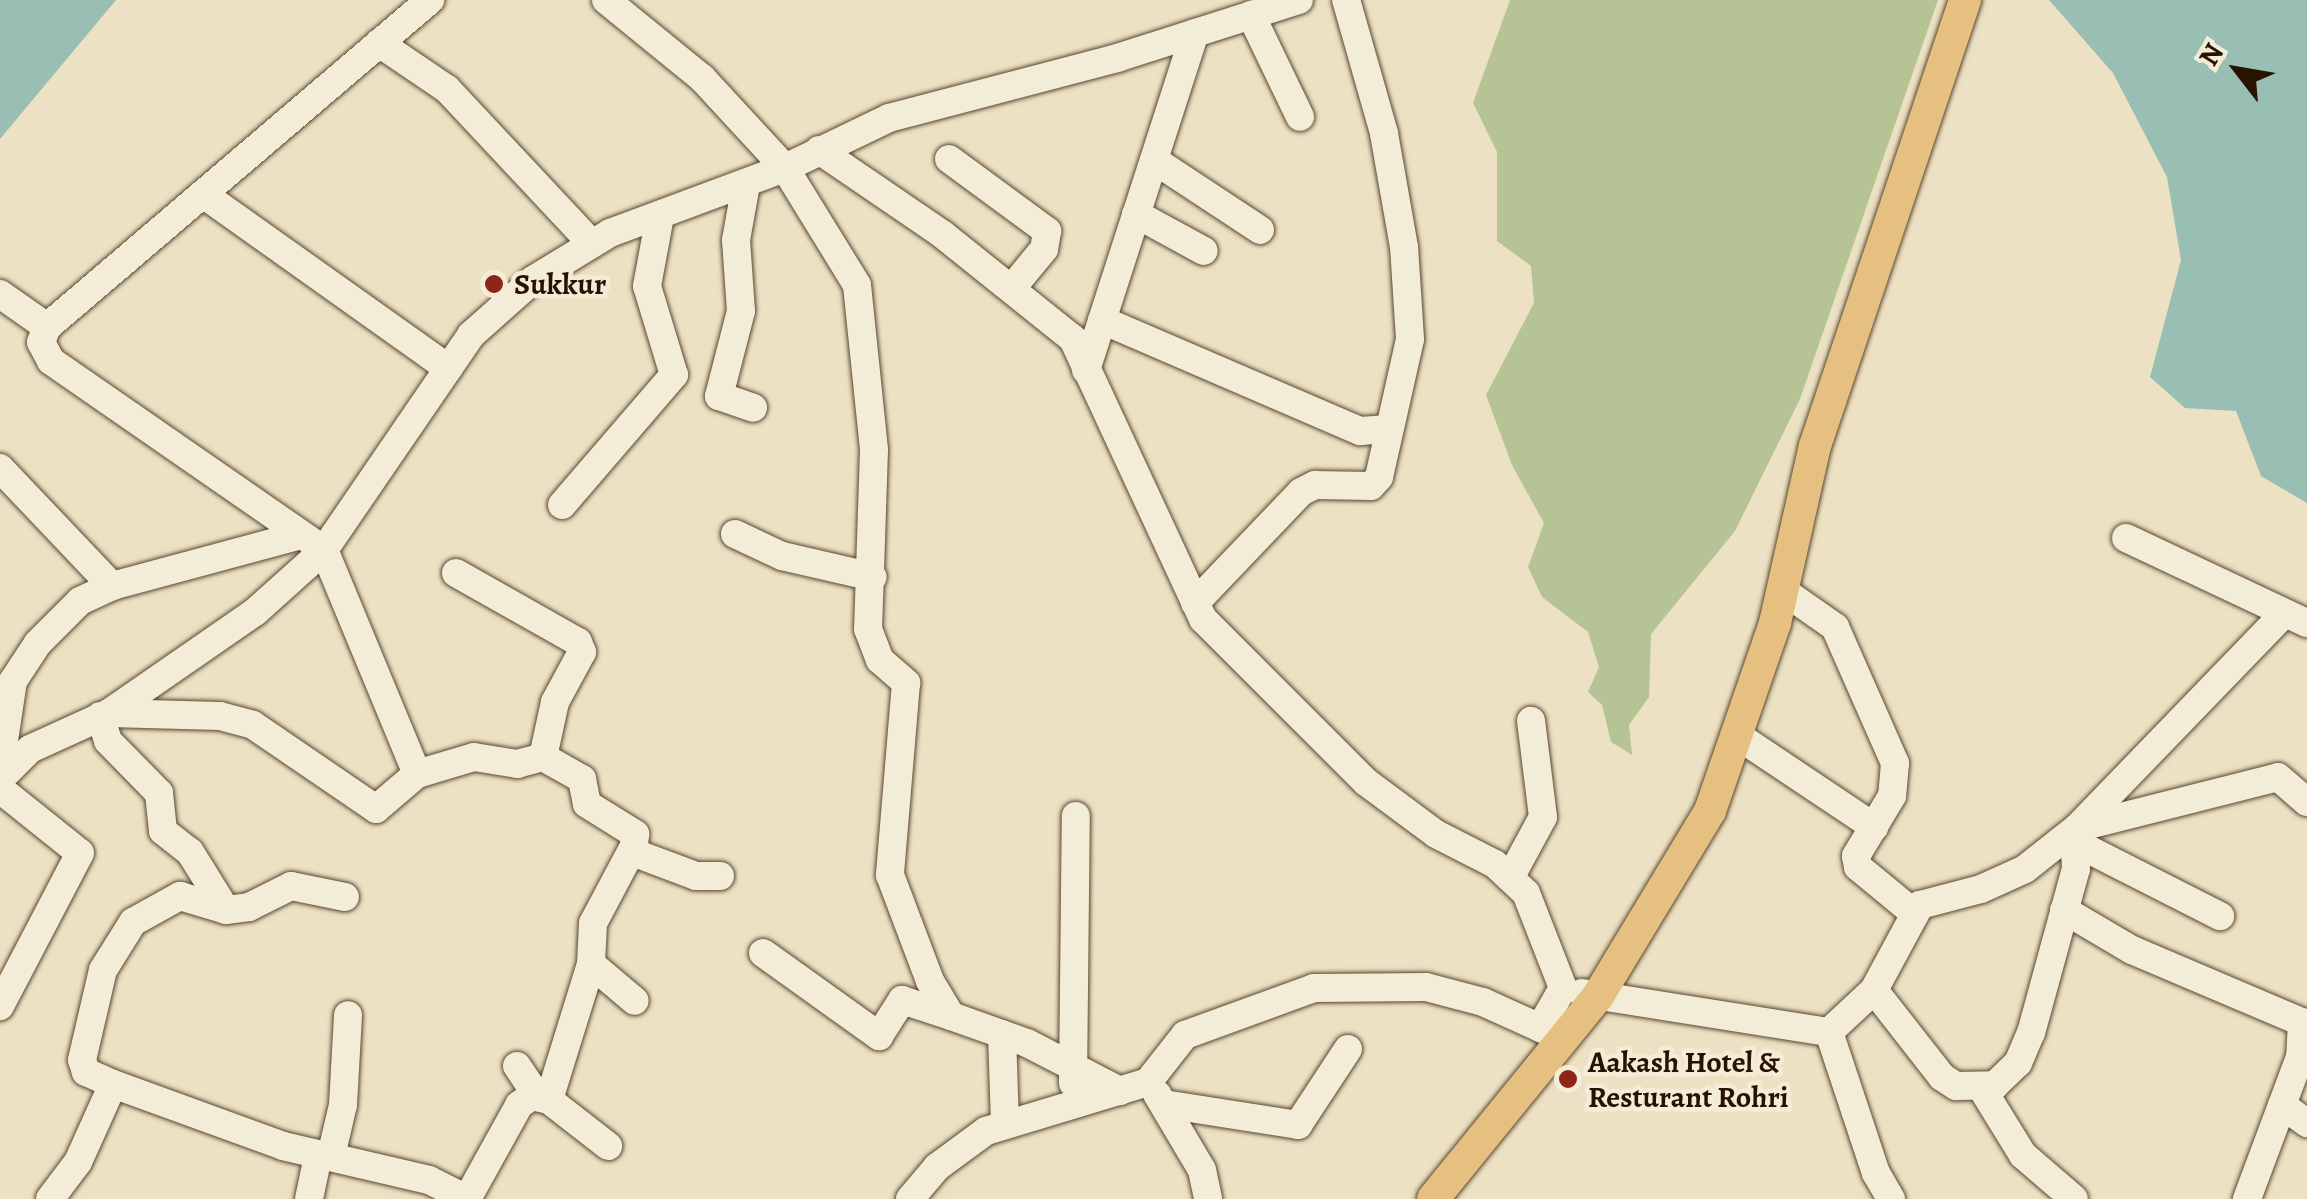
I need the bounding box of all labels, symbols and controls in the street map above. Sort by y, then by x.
north arrow [2187,20,2287,120]
text: N [2190,36,2233,73]
place label: Sukkur [514,266,606,302]
marker: Sukkur [483,273,505,295]
place label: Aakash Hotel & Resturant Rohri [1588,1044,1789,1114]
marker: Aakash Hotel & Resturant Rohri [1557,1068,1579,1090]

